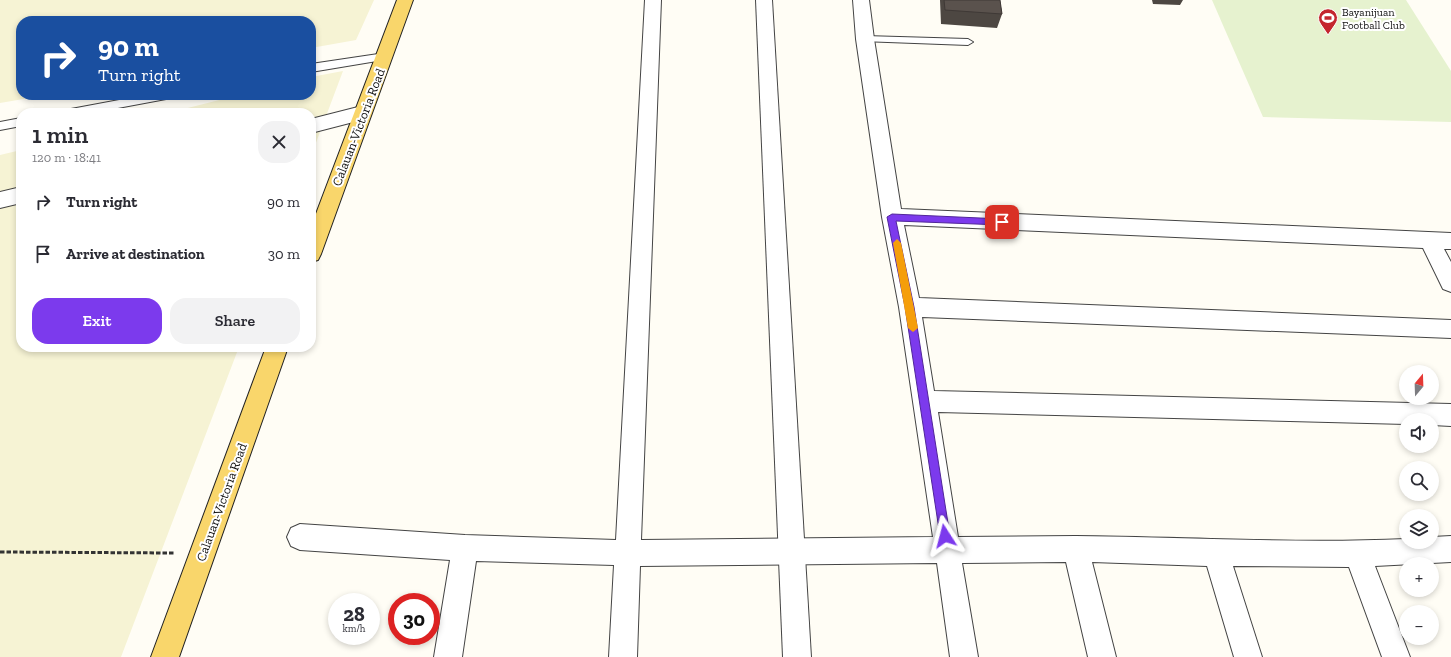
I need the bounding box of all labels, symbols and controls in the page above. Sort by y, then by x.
place label: Bayanijuan Football Club [1342,6,1405,32]
sports icon: Bayanijuan Football Club [1317,7,1339,35]
text: 90 m [98,30,159,63]
icon: right [32,32,84,84]
text: Turn right [98,64,180,86]
street label: Calauan-Victoria Road [329,66,388,188]
text: 1 min [32,120,88,149]
button: close [258,121,300,163]
text: 120 m · 18:41 [32,150,101,165]
icon: right [32,191,54,213]
text: Turn right [66,193,137,211]
text: 90 m [267,193,300,211]
pin [985,205,1019,239]
icon: arrive [991,211,1013,233]
icon: arrive [32,243,54,265]
text: Arrive at destination [66,245,205,263]
text: 30 m [268,245,300,263]
button: Exit [32,298,162,344]
button: Share [170,298,300,344]
north arrow [1399,365,1439,405]
map controls [1399,365,1439,645]
button: sound [1399,413,1439,453]
street label: Calauan-Victoria Road [193,441,250,563]
button: search [1399,461,1439,501]
button: layers [1399,509,1439,549]
position arrow [924,515,966,557]
button: + [1399,557,1439,597]
speed limit sign: 30 [388,593,440,645]
text: 28 [343,602,365,626]
button: − [1399,605,1439,645]
text: km/h [343,623,365,635]

